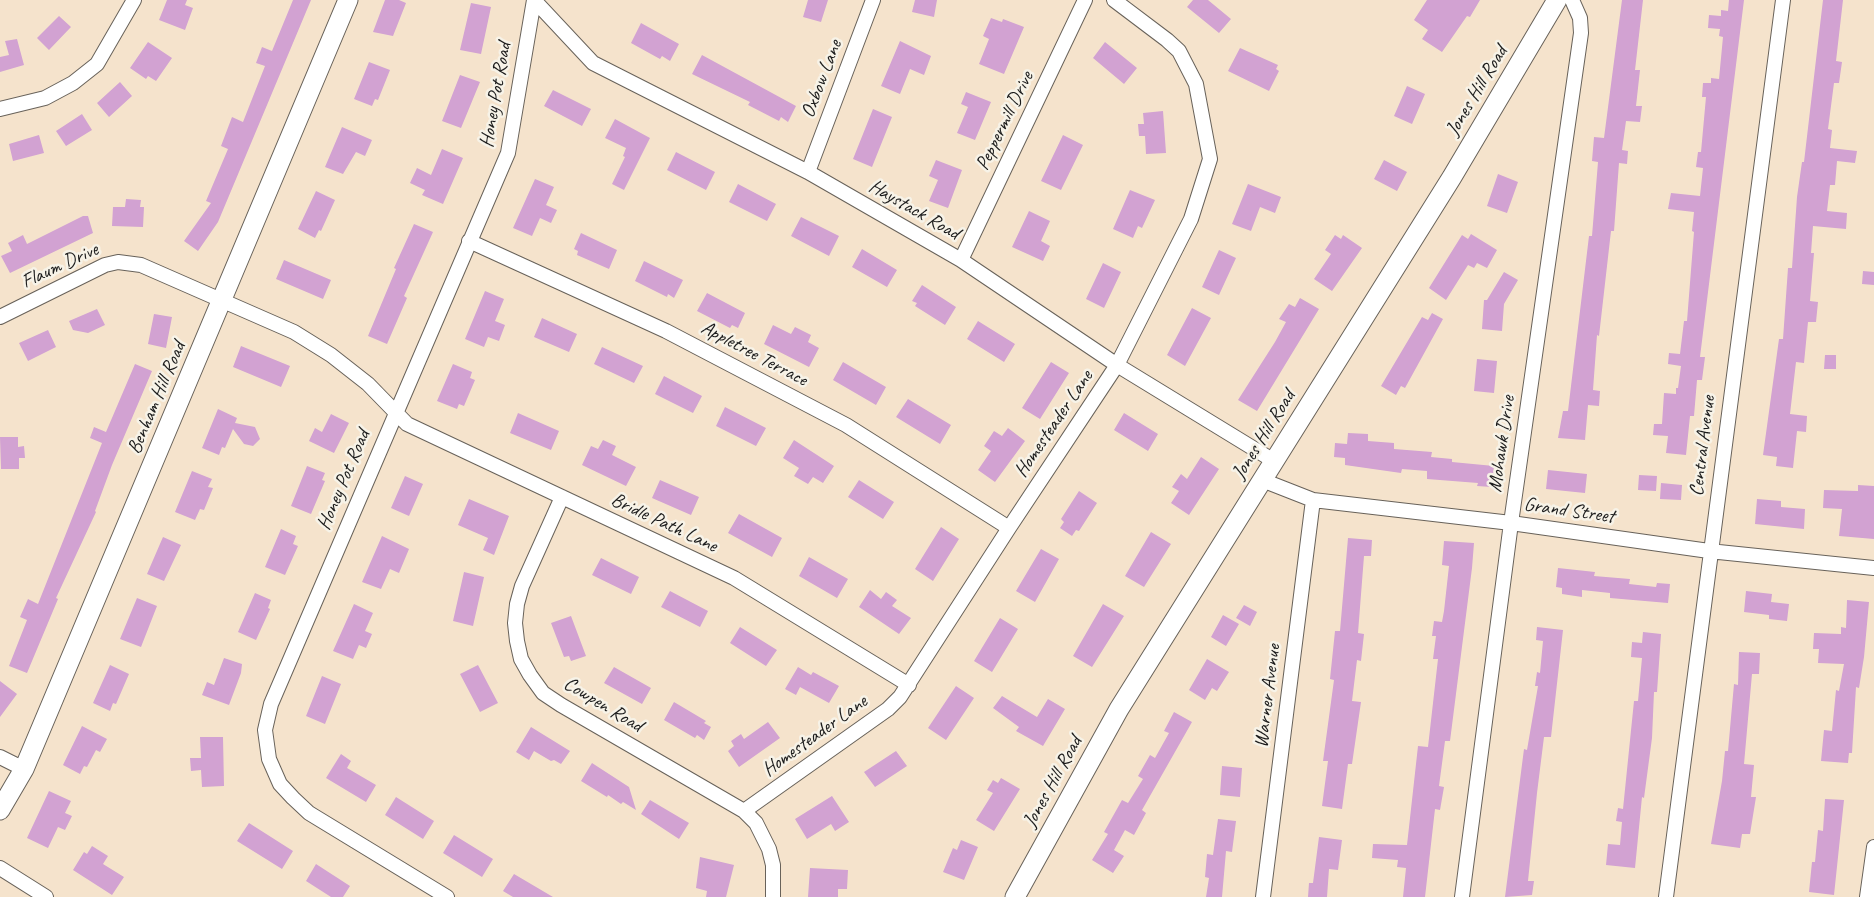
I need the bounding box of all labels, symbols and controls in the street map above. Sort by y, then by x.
street label: Oxbow Lane [796,37,848,121]
street label: Honey Pot Road [475,41,517,149]
street label: Jones Hill Road [1441,42,1513,140]
street label: Peppermill Drive [971,68,1039,174]
street label: Haystack Road [864,174,964,246]
street label: Flaum Drive [18,238,102,294]
street label: Appletree Terrace [697,316,811,392]
street label: Benham Hill Road [123,338,191,458]
street label: Homesteader Lane [1009,366,1099,482]
street label: Jones Hill Road [1227,386,1301,484]
street label: Mohawk Drive [1483,394,1521,494]
street label: Central Avenue [1685,394,1721,498]
street label: Honey Pot Road [312,426,376,534]
street label: Bridle Path Lane [607,488,721,558]
street label: Grand Street [1522,493,1616,529]
street label: Warner Avenue [1250,643,1286,749]
street label: Cowpen Road [559,672,647,738]
street label: Homesteader Lane [758,690,872,782]
street label: Jones Hill Road [1018,732,1088,832]

